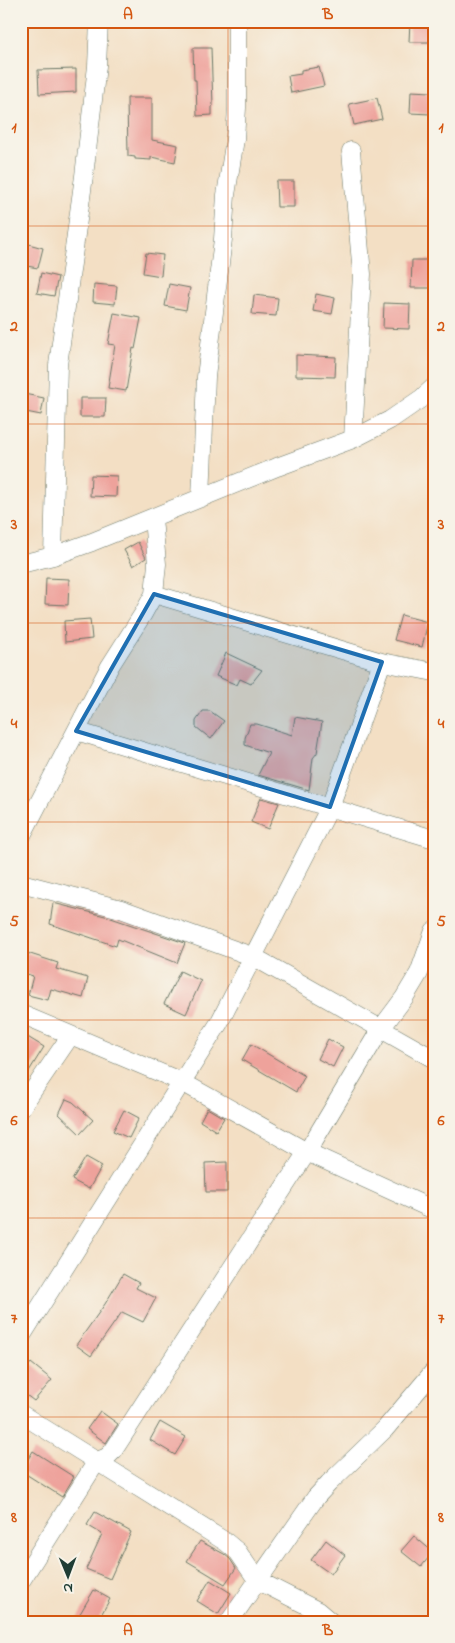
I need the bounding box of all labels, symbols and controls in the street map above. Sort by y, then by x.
text: A [123,3,133,27]
text: B [322,3,334,27]
text: 1 [11,116,17,140]
text: 1 [438,116,444,140]
text: 2 [9,315,18,339]
text: 2 [436,315,445,339]
text: 3 [10,513,18,537]
text: 3 [437,513,445,537]
text: 4 [10,712,18,736]
text: 4 [437,712,445,736]
text: 5 [9,910,19,934]
text: 5 [436,910,446,934]
text: 6 [9,1109,18,1133]
text: 6 [436,1109,445,1133]
text: 7 [11,1307,18,1331]
text: 7 [438,1307,445,1331]
text: 8 [10,1506,17,1530]
text: 8 [437,1506,444,1530]
north arrow [42,1550,92,1600]
text: N [63,1577,73,1598]
text: A [123,1619,133,1643]
text: B [322,1619,334,1643]

